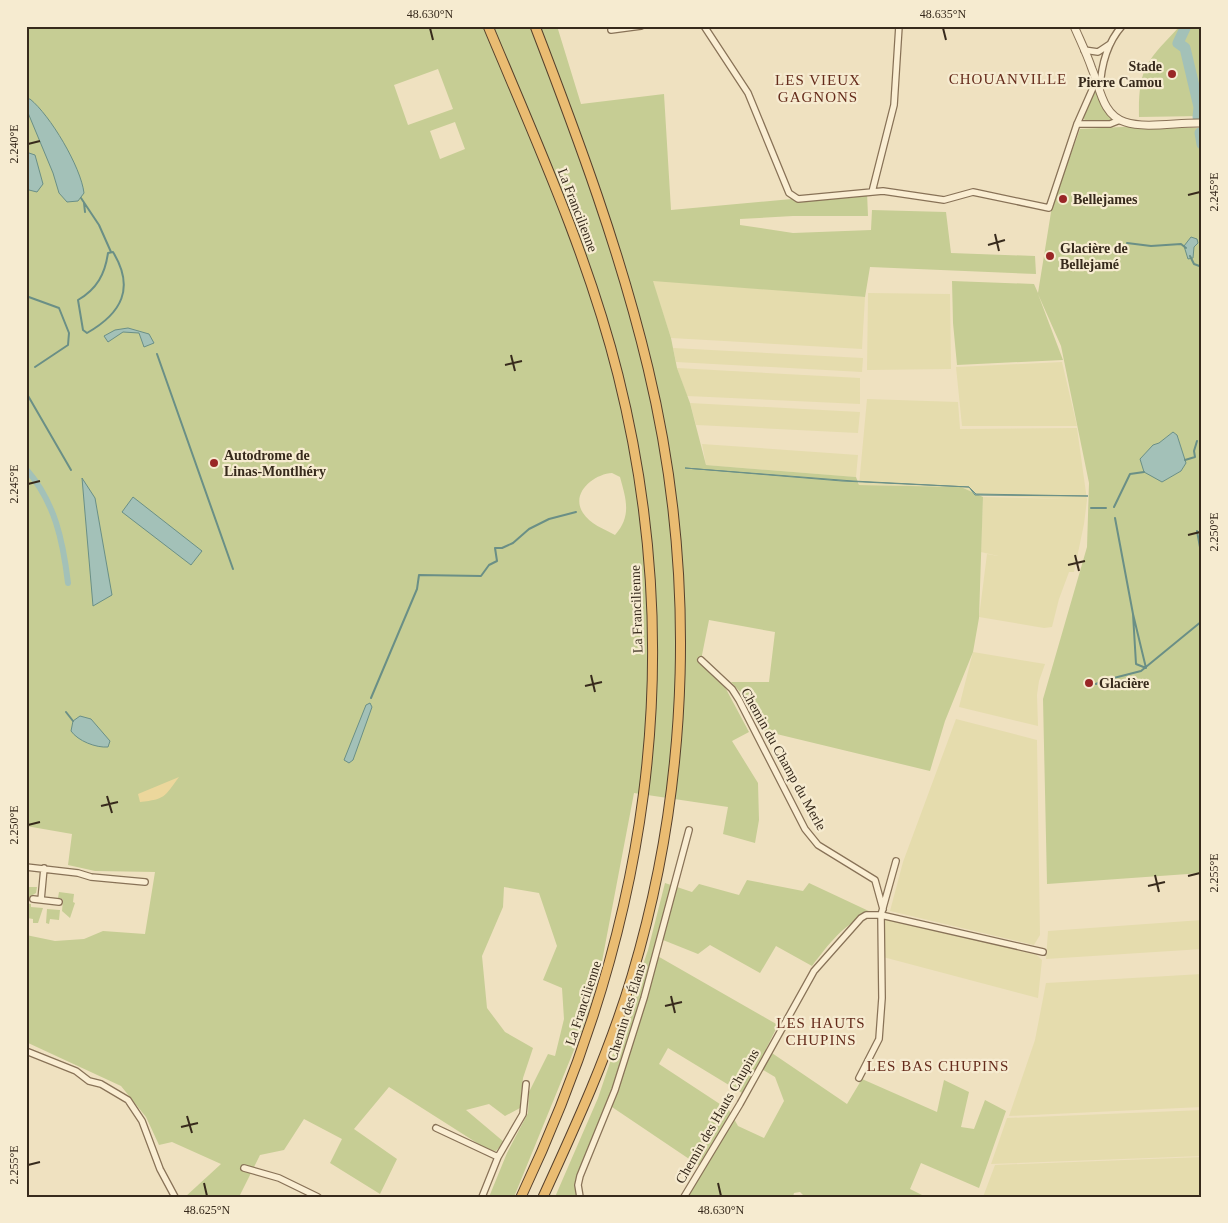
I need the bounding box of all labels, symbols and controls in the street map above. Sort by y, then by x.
text: 48.630°N [407,7,454,21]
text: 48.635°N [920,7,967,21]
place label: Stade Pierre Camou [1078,59,1162,90]
marker: Stade Pierre Camou [1166,68,1178,80]
district label: CHOUANVILLE [949,71,1067,87]
district label: LES VIEUX GAGNONS [775,72,861,105]
text: 2.240°E [7,124,21,164]
street label: La Francilienne [555,166,600,254]
text: 2.245°E [1207,172,1221,212]
place label: Bellejames [1073,192,1138,207]
marker: Bellejames [1057,193,1069,205]
place label: Glacière de Bellejamé [1060,241,1128,272]
marker: Glacière de Bellejamé [1044,250,1056,262]
place label: Autodrome de Linas-Montlhéry [224,448,326,479]
marker: Autodrome de Linas-Montlhéry [208,457,220,469]
text: 2.245°E [7,464,21,504]
text: 2.250°E [1207,512,1221,552]
street label: La Francilienne [627,565,646,653]
place label: Glacière [1099,676,1149,691]
marker: Glacière [1083,677,1095,689]
street label: Chemin du Champ du Merle [738,686,829,833]
text: 2.250°E [7,805,21,845]
text: 2.255°E [1207,853,1221,893]
street label: La Francilienne [563,959,604,1047]
street label: Chemin des Élans [604,961,648,1063]
district label: LES HAUTS CHUPINS [776,1015,866,1048]
street label: Chemin des Hauts Chupins [673,1046,762,1186]
district label: LES BAS CHUPINS [867,1058,1009,1074]
text: 2.255°E [7,1145,21,1185]
text: 48.625°N [184,1203,231,1217]
text: 48.630°N [698,1203,745,1217]

